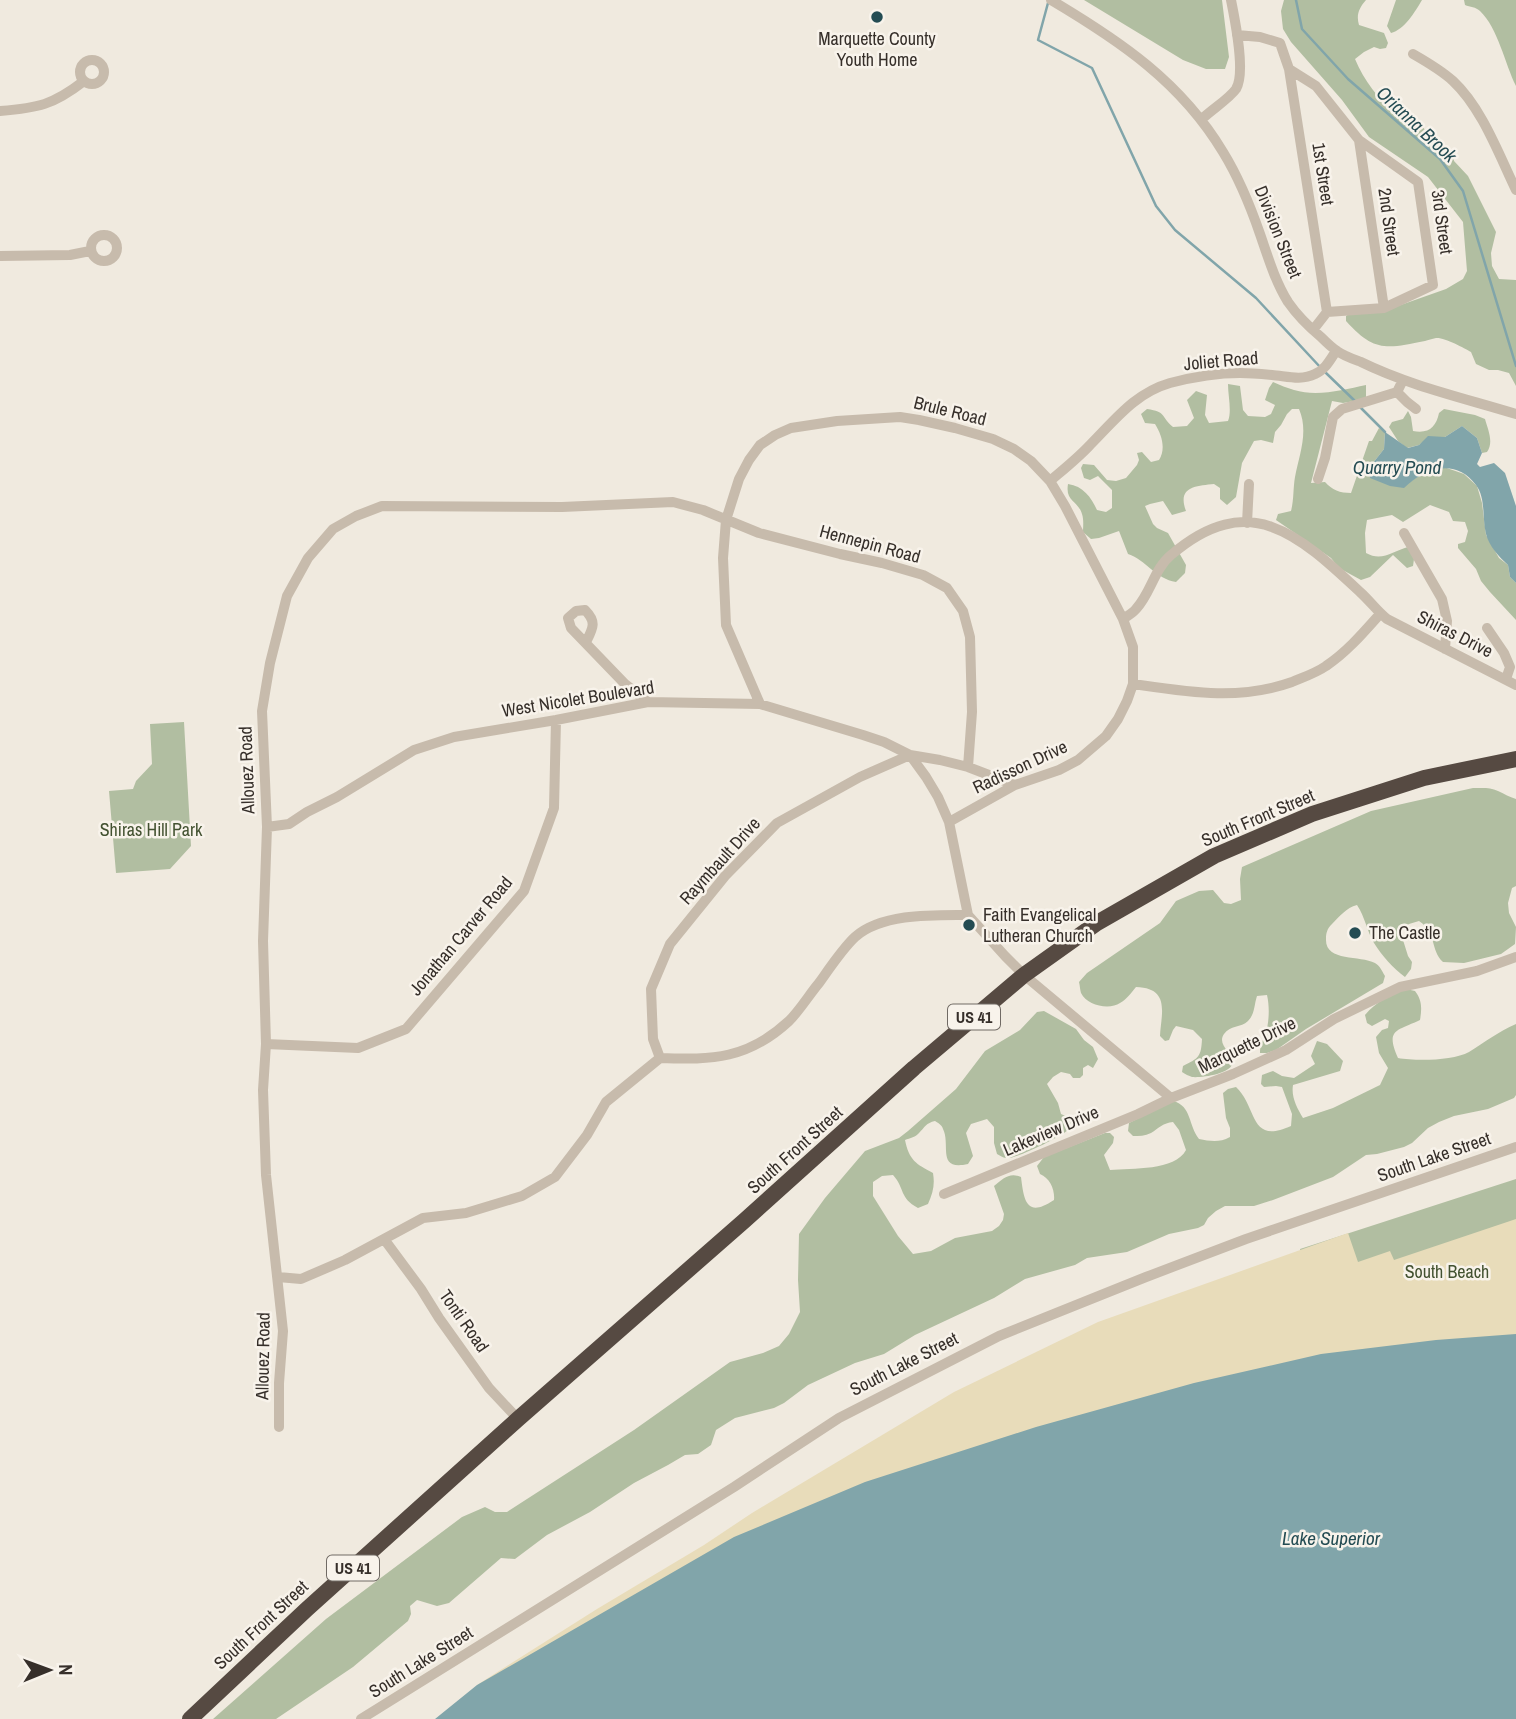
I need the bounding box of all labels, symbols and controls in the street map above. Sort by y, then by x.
marker: Marquette County Youth Home [869,9,885,25]
place label: Marquette County Youth Home [818,26,936,72]
water label: Orianna Brook [1371,80,1464,169]
street label: 1st Street [1306,141,1341,207]
street label: Division Street [1249,182,1308,282]
street label: 2nd Street [1372,186,1407,257]
street label: 3rd Street [1426,188,1459,256]
street label: Joliet Road [1183,345,1259,376]
street label: Brule Road [911,389,989,432]
water label: Quarry Pond [1353,454,1441,480]
street label: Hennepin Road [817,518,923,569]
street label: Shiras Drive [1413,604,1497,663]
street label: West Nicolet Boulevard [500,674,656,723]
street label: Allouez Road [232,726,261,815]
street label: Radisson Drive [968,734,1071,799]
street label: South Front Street [1197,782,1318,853]
street label: Raymbault Drive [674,811,766,910]
park label: Shiras Hill Park [100,817,203,842]
street label: Jonathan Carver Road [403,871,518,1001]
place label: Faith Evangelical Lutheran Church [983,902,1096,948]
marker: Faith Evangelical Lutheran Church [961,917,977,933]
place label: The Castle [1369,920,1440,945]
marker: The Castle [1347,925,1363,941]
road number: US 41 [948,1004,1000,1030]
street label: Marquette Drive [1194,1010,1300,1079]
street label: Lakeview Drive [999,1099,1103,1162]
street label: South Front Street [741,1100,848,1199]
street label: South Lake Street [1374,1125,1494,1188]
park label: South Beach [1405,1259,1489,1284]
street label: Tonti Road [434,1284,495,1357]
street label: Allouez Road [249,1312,276,1401]
street label: South Lake Street [845,1326,962,1402]
water label: Lake Superior [1282,1525,1381,1551]
road number: US 41 [327,1556,379,1580]
street label: South Front Street [208,1574,313,1675]
street label: South Lake Street [364,1620,477,1703]
north arrow [14,1635,84,1705]
text: N [53,1664,79,1676]

